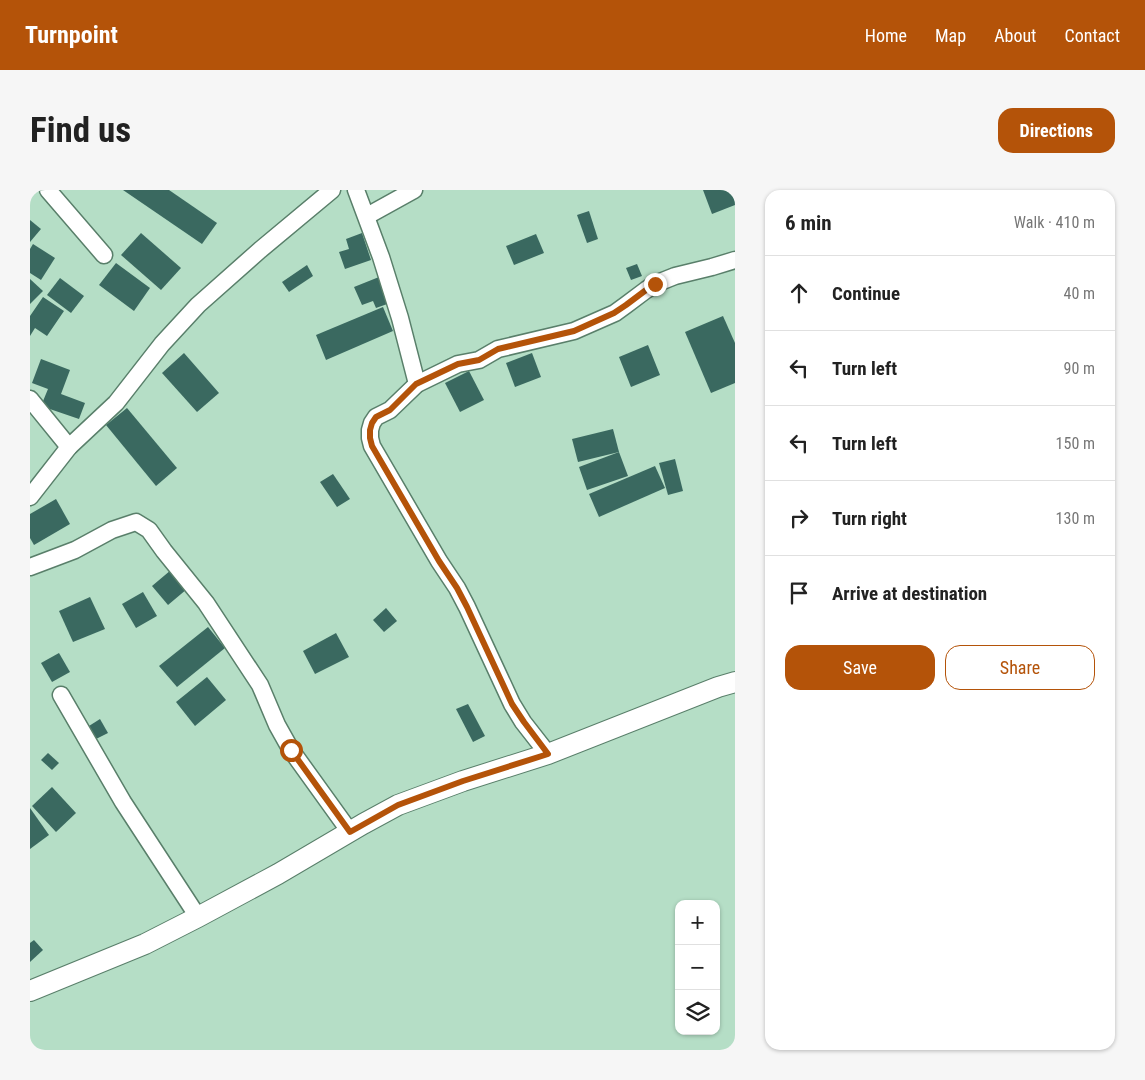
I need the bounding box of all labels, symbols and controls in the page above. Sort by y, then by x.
text: Turnpoint [25,21,118,49]
text: Home [865,25,907,46]
text: Map [935,25,966,46]
text: About [994,25,1036,46]
text: Contact [1064,25,1120,46]
button: Directions [998,108,1115,153]
text: Find us [30,110,131,151]
text: 6 min [785,211,832,235]
text: Walk · 410 m [1014,213,1095,232]
route end [644,273,667,296]
icon: ahead [785,279,813,307]
text: Continue [832,282,900,305]
text: 40 m [1063,284,1095,303]
icon: left [785,354,813,382]
text: Turn left [832,357,897,380]
text: 90 m [1063,359,1095,378]
icon: left [785,429,813,457]
text: Turn left [832,432,897,455]
text: 150 m [1056,434,1095,453]
icon: right [785,504,813,532]
text: Turn right [832,507,907,530]
text: 130 m [1056,509,1095,528]
icon: arrive [785,579,813,607]
text: Arrive at destination [832,582,987,605]
button: Save [785,645,935,690]
button: Share [945,645,1095,690]
route start [280,739,303,762]
map controls [675,900,720,1035]
button: + [675,900,720,945]
button: − [675,945,720,990]
button: layers [675,990,720,1035]

